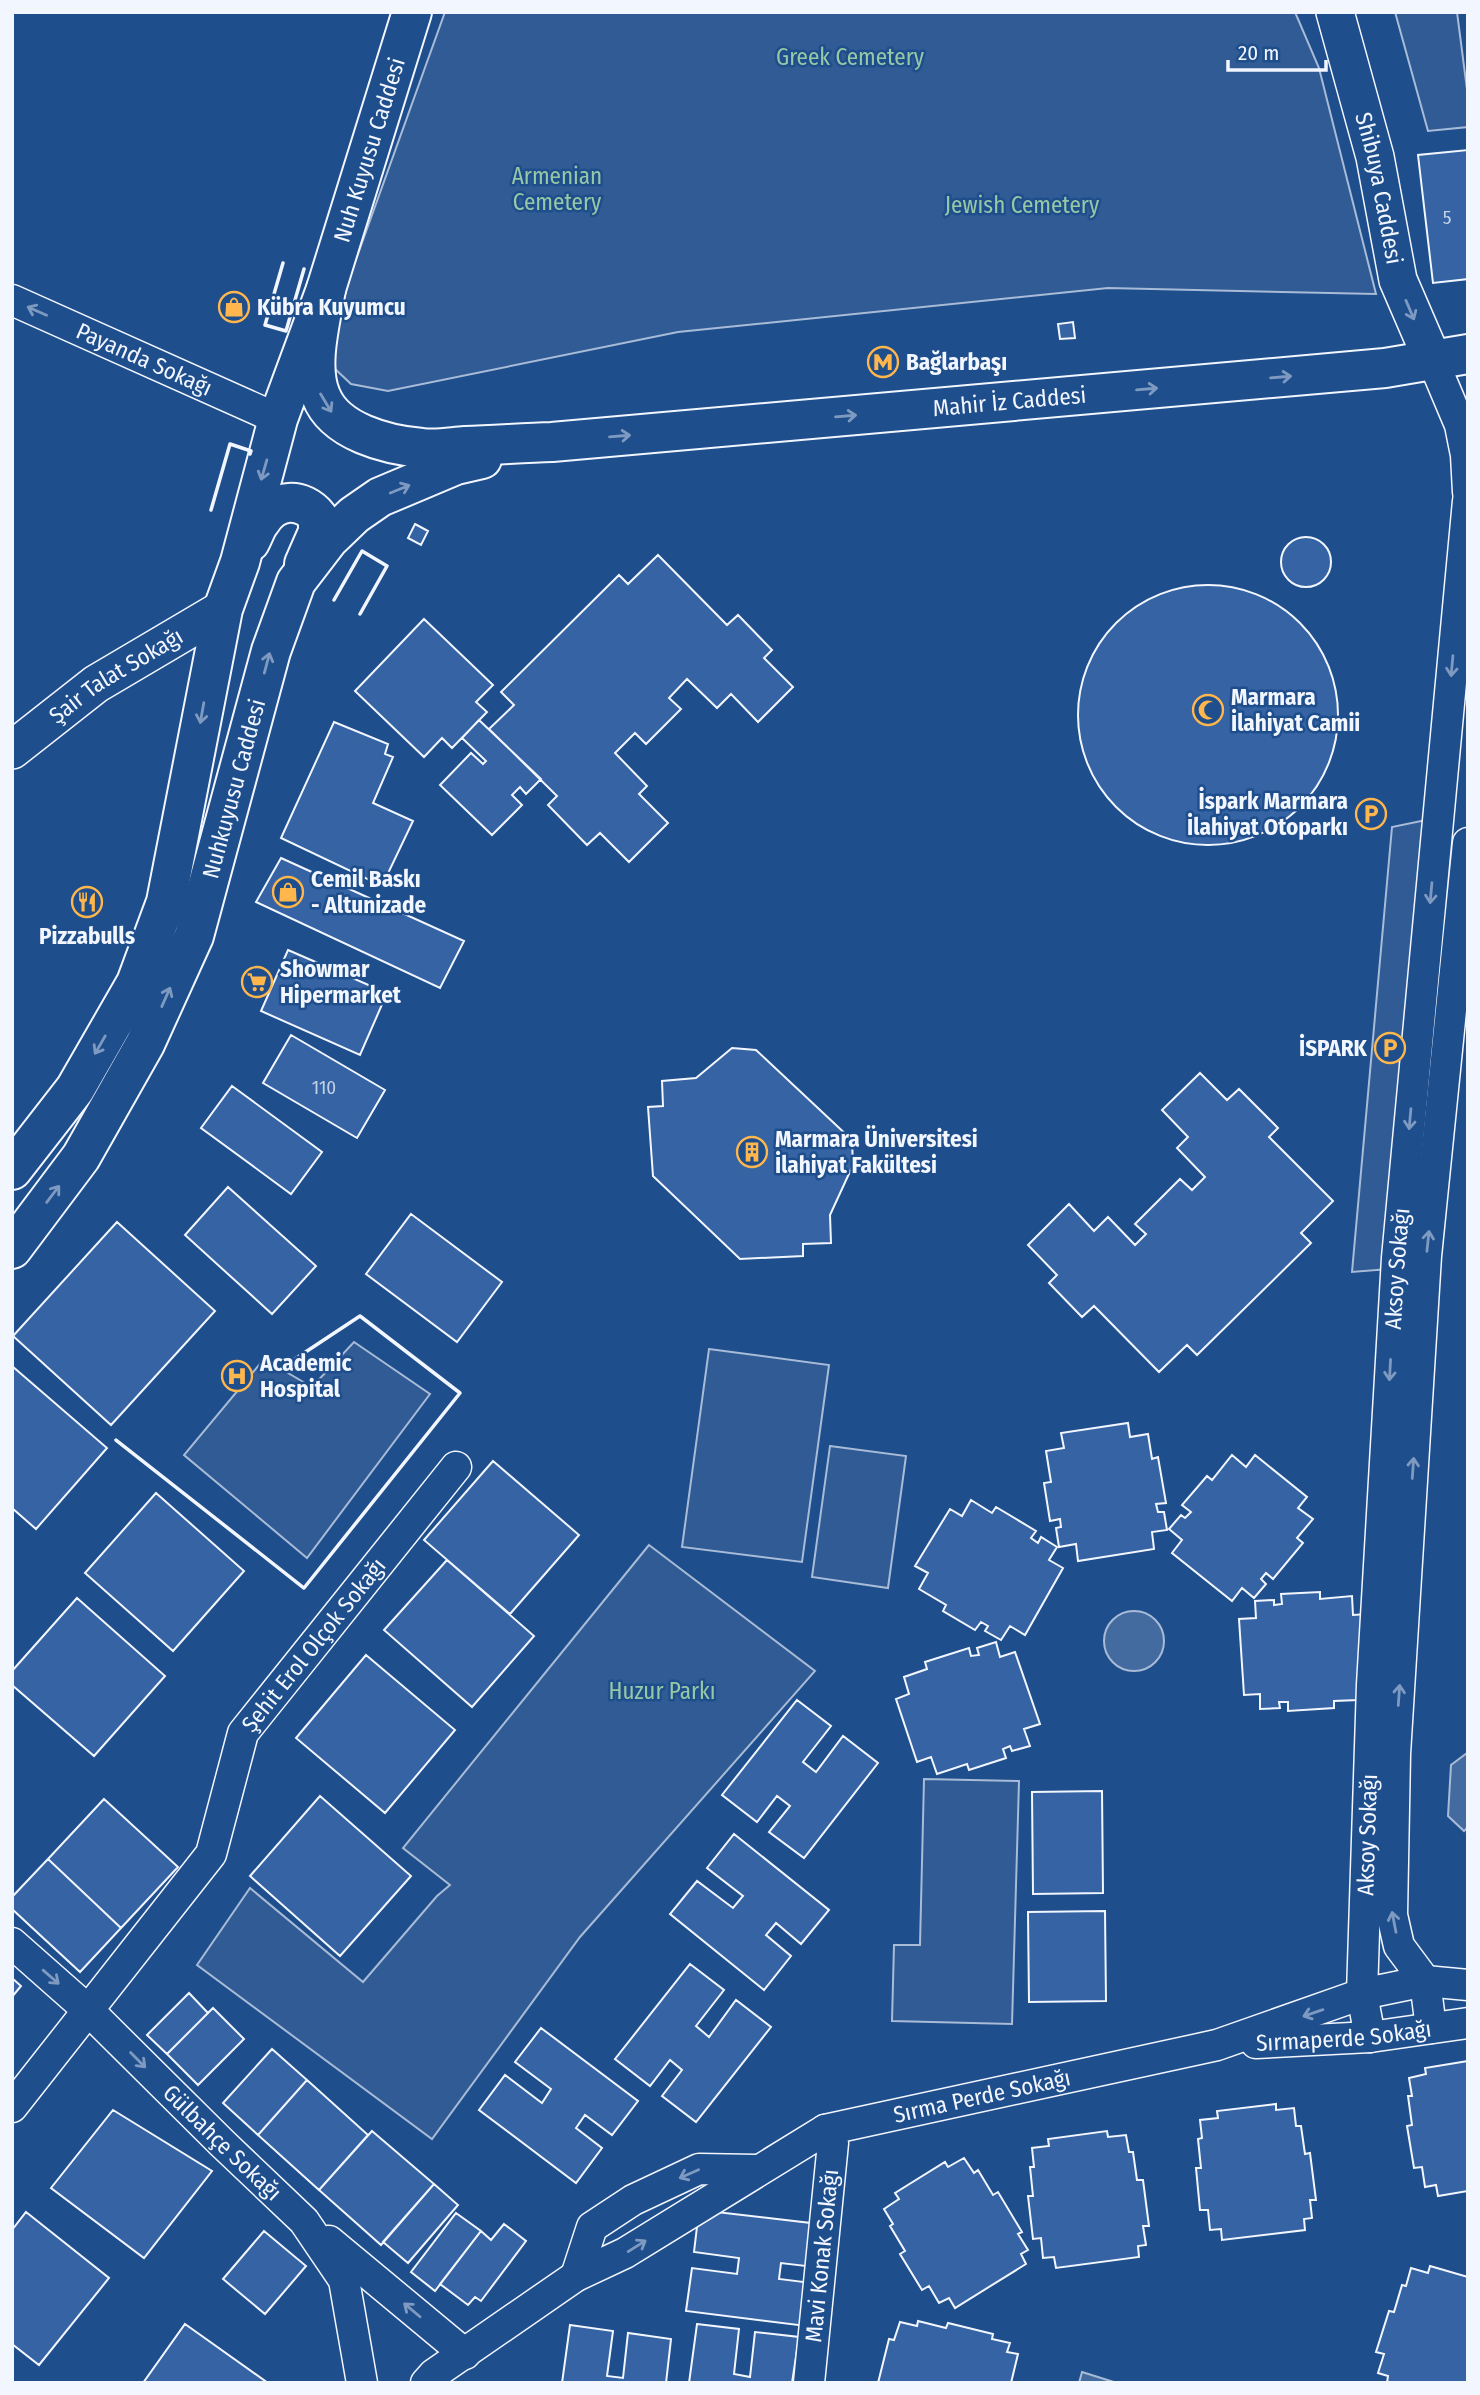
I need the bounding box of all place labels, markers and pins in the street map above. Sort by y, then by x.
shop icon: Kübra Kuyumcu [217,290,251,324]
place label: Kübra Kuyumcu [257,293,406,321]
metro station icon: Bağlarbaşı [866,345,900,379]
place label: Bağlarbaşı [906,348,1007,376]
place label: Marmara İlahiyat Camii [1231,683,1360,737]
mosque icon: Marmara İlahiyat Camii [1191,693,1225,727]
place label: İspark Marmara İlahiyat Otoparkı [1187,786,1348,841]
parking icon: İspark Marmara İlahiyat Otoparkı [1354,797,1388,831]
place label: Cemil Baskı - Altunizade [311,865,427,919]
shop icon: Cemil Baskı - Altunizade [271,875,305,909]
restaurant icon: Pizzabulls [70,885,104,919]
place label: Pizzabulls [39,922,135,950]
place label: Showmar Hipermarket [280,955,402,1009]
supermarket icon: Showmar Hipermarket [240,965,274,999]
parking icon: İSPARK [1373,1031,1407,1065]
place label: İSPARK [1299,1033,1368,1062]
place label: Marmara Üniversitesi İlahiyat Fakültesi [775,1125,978,1179]
building icon: Marmara Üniversitesi İlahiyat Fakültesi [735,1135,769,1169]
place label: Academic Hospital [259,1349,351,1403]
hospital icon: Academic Hospital [220,1359,254,1393]

